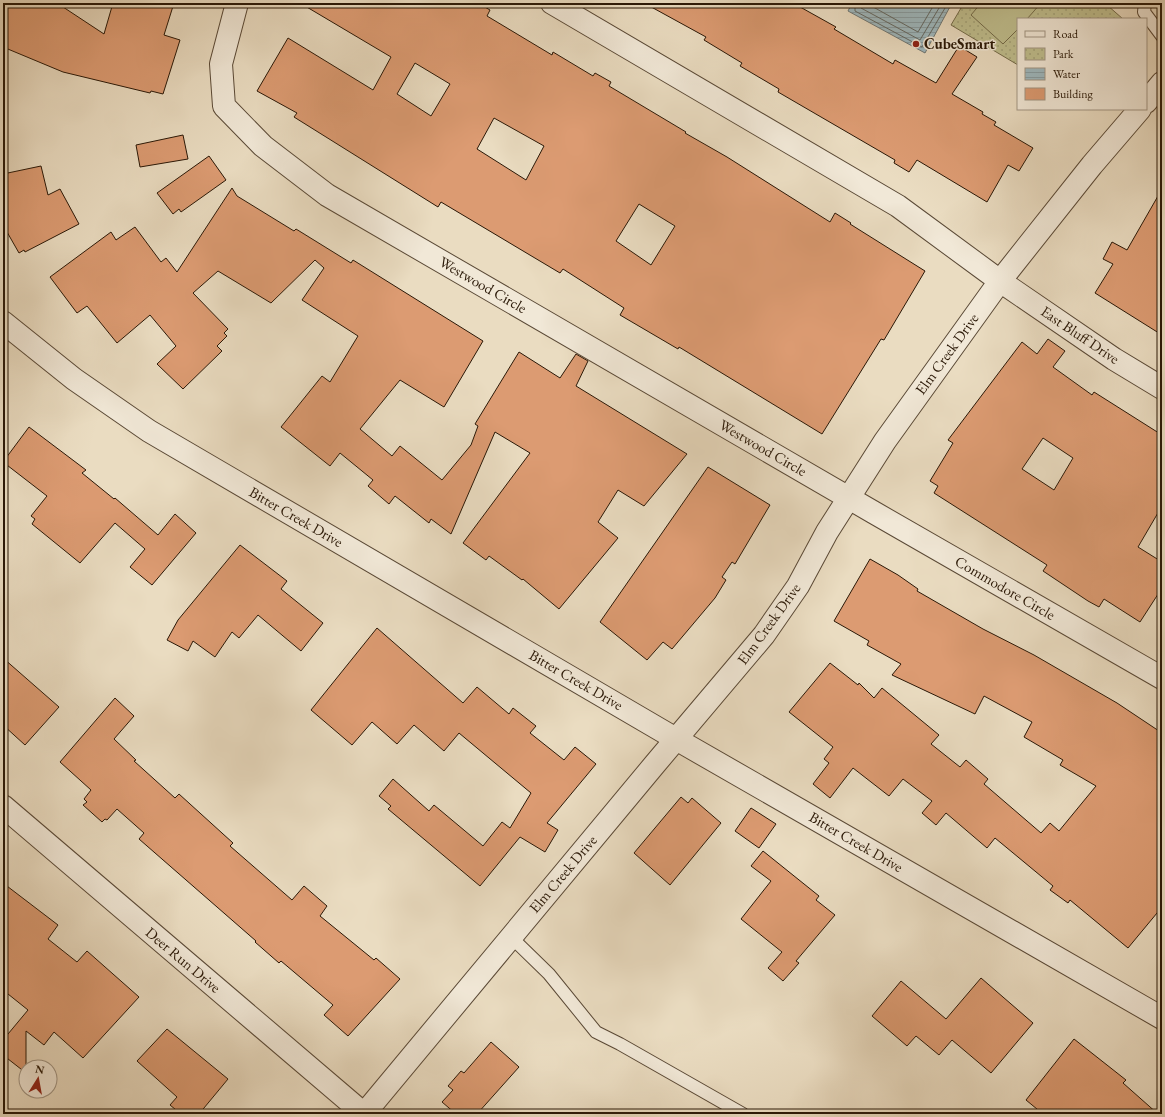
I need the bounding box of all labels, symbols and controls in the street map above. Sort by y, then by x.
legend [1017,18,1147,110]
text: Road [1053,26,1079,42]
place label: CubeSmart [924,34,995,53]
marker: CubeSmart [911,39,921,49]
text: Park [1053,46,1074,62]
text: Water [1053,66,1080,82]
text: Building [1053,86,1094,102]
street label: Westwood Circle [436,252,531,317]
street label: East Bluff Drive [1037,301,1123,368]
street label: Elm Creek Drive [911,309,983,398]
street label: Westwood Circle [716,415,811,480]
street label: Bitter Creek Drive [246,482,347,551]
street label: Commodore Circle [952,551,1059,624]
street label: Elm Creek Drive [733,579,805,668]
street label: Bitter Creek Drive [526,645,627,714]
street label: Bitter Creek Drive [806,807,907,876]
street label: Elm Creek Drive [524,831,601,917]
street label: Deer Run Drive [142,923,225,997]
north arrow [18,1059,58,1099]
text: N [34,1061,46,1077]

